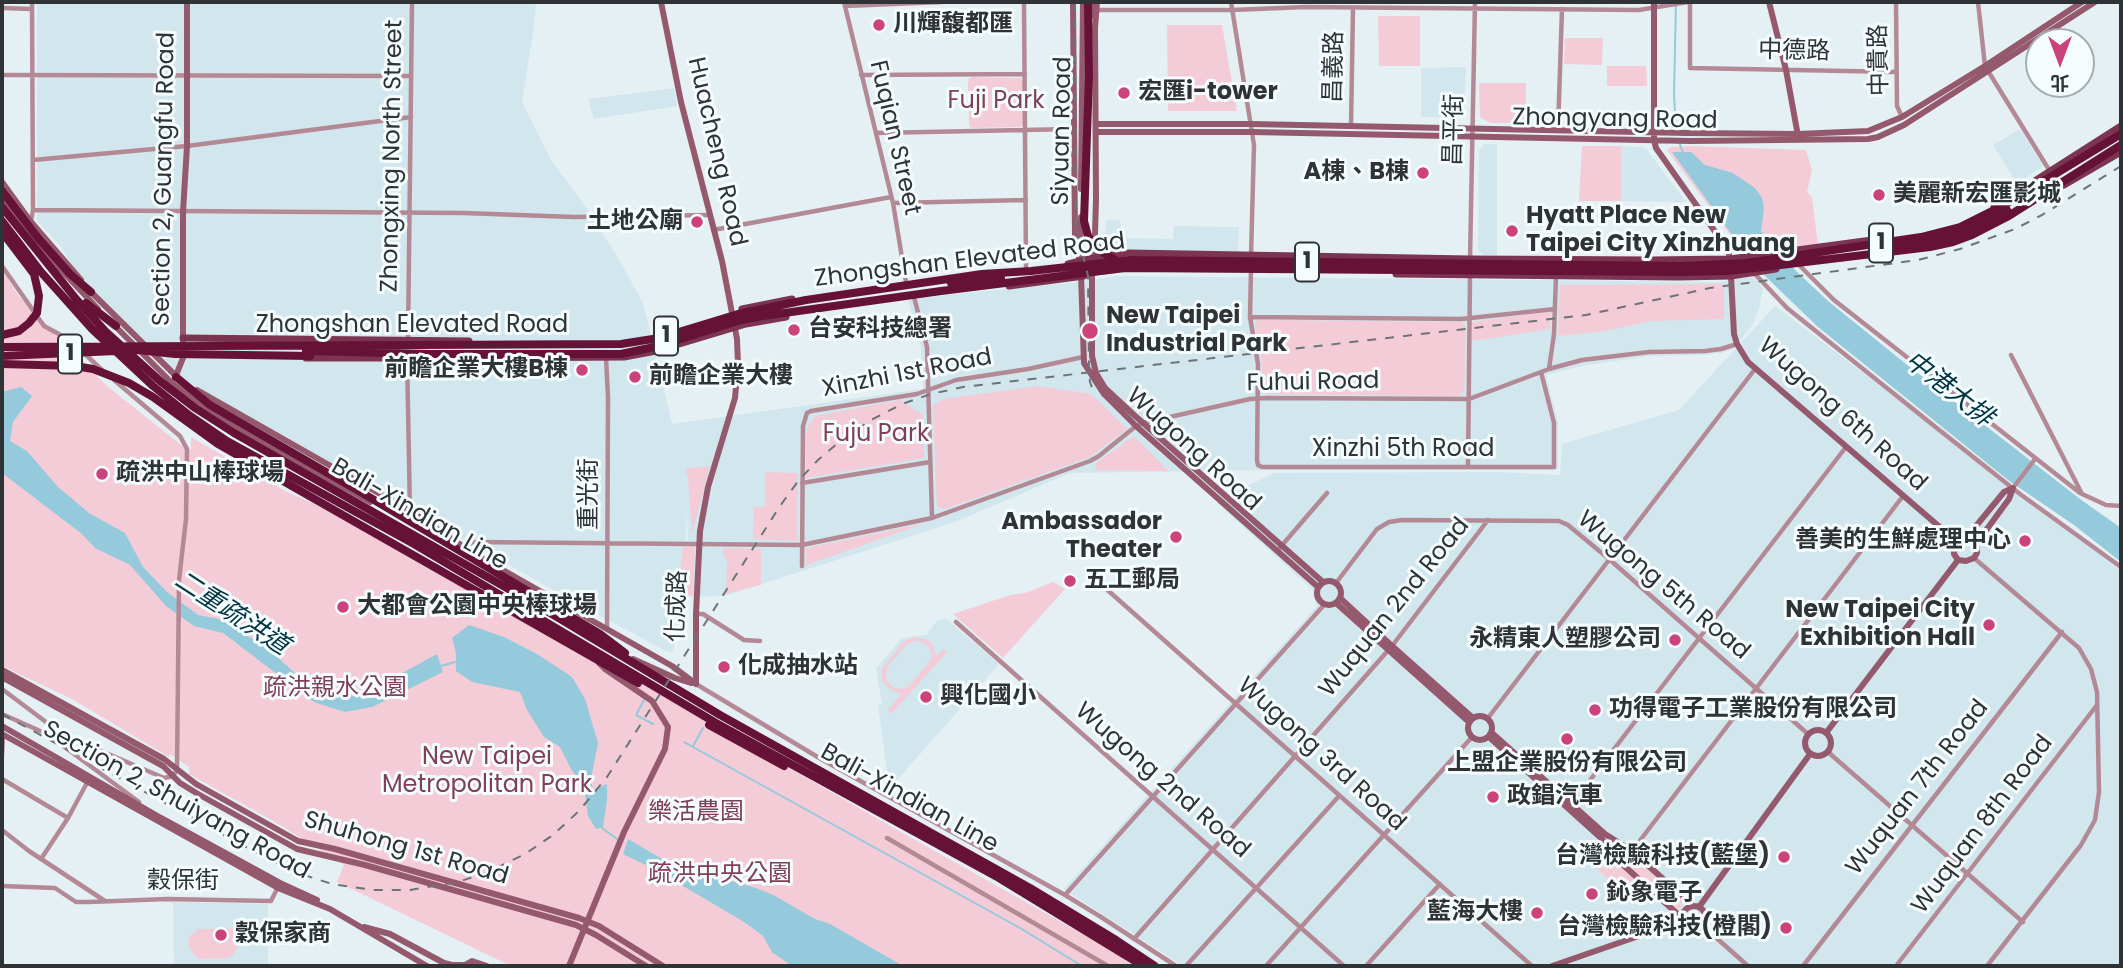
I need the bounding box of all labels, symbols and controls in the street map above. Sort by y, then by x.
place label: 川輝馥都匯 [893,11,1013,39]
marker: 川輝馥都匯 [871,17,887,33]
street label: Zhongxing North Street [376,19,410,293]
street label: 中貴路 [1865,24,1895,96]
north arrow [2025,28,2095,98]
street label: 昌義路 [1320,31,1350,103]
street label: Section 2, Guangfu Road [148,32,182,326]
street label: 中德路 [1758,37,1830,67]
street label: Huacheng Road [680,55,752,249]
street label: Siyuan Road [1047,56,1079,206]
street label: Fuqian Street [862,58,926,218]
text: 北 [2051,69,2070,96]
place label: 宏匯i-tower [1138,79,1278,107]
marker: 宏匯i-tower [1116,85,1132,101]
park label: Fuji Park [947,88,1045,116]
street label: 昌平街 [1440,94,1470,166]
street label: Zhongyang Road [1512,104,1718,136]
place label: A棟、B棟 [1303,159,1409,187]
marker: A棟、B棟 [1415,165,1431,181]
place label: 美麗新宏匯影城 [1893,181,2061,209]
marker: 美麗新宏匯影城 [1871,187,1887,203]
place label: Hyatt Place New Taipei City Xinzhuang [1526,203,1796,259]
place label: 土地公廟 [587,208,683,236]
marker: 土地公廟 [689,214,705,230]
marker: Hyatt Place New Taipei City Xinzhuang [1504,223,1520,239]
road number: 1 [1869,224,1893,262]
street label: Zhongshan Elevated Road [813,228,1127,294]
road number: 1 [1295,243,1319,282]
place label: New Taipei Industrial Park [1106,303,1287,359]
street label: Zhongshan Elevated Road [256,312,568,340]
road number: 1 [654,316,678,356]
place label: 台安科技總署 [808,316,952,344]
marker: New Taipei Industrial Park [1080,321,1100,341]
marker: 台安科技總署 [786,322,802,338]
street label: Wugong 6th Road [1752,332,1932,498]
road number: 1 [58,334,82,374]
street label: Xinzhi 1st Road [820,343,994,405]
water label: 中港大排 [1897,346,1999,434]
place label: 前瞻企業大樓B棟 [384,356,568,384]
marker: 前瞻企業大樓B棟 [574,362,590,378]
place label: 前瞻企業大樓 [649,363,793,391]
street label: Fuhui Road [1246,367,1380,399]
marker: 前瞻企業大樓 [627,369,643,385]
street label: Wugong Road [1120,382,1266,518]
park label: Fuju Park [823,421,929,449]
street label: Xinzhi 5th Road [1312,436,1494,464]
street label: Bali-Xindian Line [326,453,512,577]
street label: 重光街 [576,458,604,530]
place label: 疏洪中山棒球場 [116,460,284,488]
marker: 疏洪中山棒球場 [94,466,110,482]
street label: Wugong 5th Road [1571,505,1755,667]
place label: Ambassador Theater [1001,509,1162,565]
street label: Wuquan 2nd Road [1314,512,1476,704]
place label: 善美的生鮮處理中心 [1795,527,2011,555]
marker: Ambassador Theater [1168,529,1184,545]
marker: 善美的生鮮處理中心 [2017,533,2033,549]
water label: 二重疏洪道 [168,566,294,662]
place label: 五工郵局 [1084,567,1180,595]
street label: 化成路 [662,570,694,642]
marker: 五工郵局 [1062,573,1078,589]
place label: 大都會公園中央棒球場 [357,593,597,621]
place label: New Taipei City Exhibition Hall [1785,597,1975,653]
marker: 大都會公園中央棒球場 [335,599,351,615]
marker: New Taipei City Exhibition Hall [1981,617,1997,633]
place label: 永精東人塑膠公司 [1469,626,1661,654]
marker: 永精東人塑膠公司 [1667,632,1683,648]
place label: 化成抽水站 [738,653,858,681]
marker: 化成抽水站 [716,659,732,675]
street label: Wugong 3rd Road [1231,672,1411,838]
park label: 疏洪親水公園 [263,675,407,703]
place label: 興化國小 [940,683,1036,711]
marker: 興化國小 [918,689,934,705]
street label: Wuquan 7th Road [1841,695,1995,881]
place label: 功得電子工業股份有限公司 [1609,696,1897,724]
street label: Wugong 2nd Road [1069,697,1255,865]
marker: 功得電子工業股份有限公司 [1587,702,1603,718]
street label: Section 2, Shuiyang Road [37,715,315,887]
street label: Wuquan 8th Road [1906,730,2060,920]
marker: 上盟企業股份有限公司 [1559,731,1575,747]
street label: Bali-Xindian Line [815,738,1003,860]
park label: New Taipei Metropolitan Park [382,744,592,800]
place label: 上盟企業股份有限公司 [1447,750,1687,778]
place label: 政錩汽車 [1507,783,1603,811]
marker: 政錩汽車 [1485,789,1501,805]
park label: 樂活農園 [648,799,744,827]
street label: Shuhong 1st Road [300,806,512,892]
place label: 台灣檢驗科技(藍堡) [1555,843,1770,871]
marker: 台灣檢驗科技(藍堡) [1776,849,1792,865]
park label: 疏洪中央公園 [648,861,792,889]
street label: 穀保街 [147,868,219,896]
place label: 鈊象電子 [1606,880,1702,908]
marker: 鈊象電子 [1584,886,1600,902]
place label: 藍海大樓 [1427,899,1523,927]
marker: 藍海大樓 [1529,905,1545,921]
place label: 台灣檢驗科技(橙閣) [1557,914,1772,942]
marker: 台灣檢驗科技(橙閣) [1778,920,1794,936]
place label: 穀保家商 [235,921,331,949]
marker: 穀保家商 [213,927,229,943]

